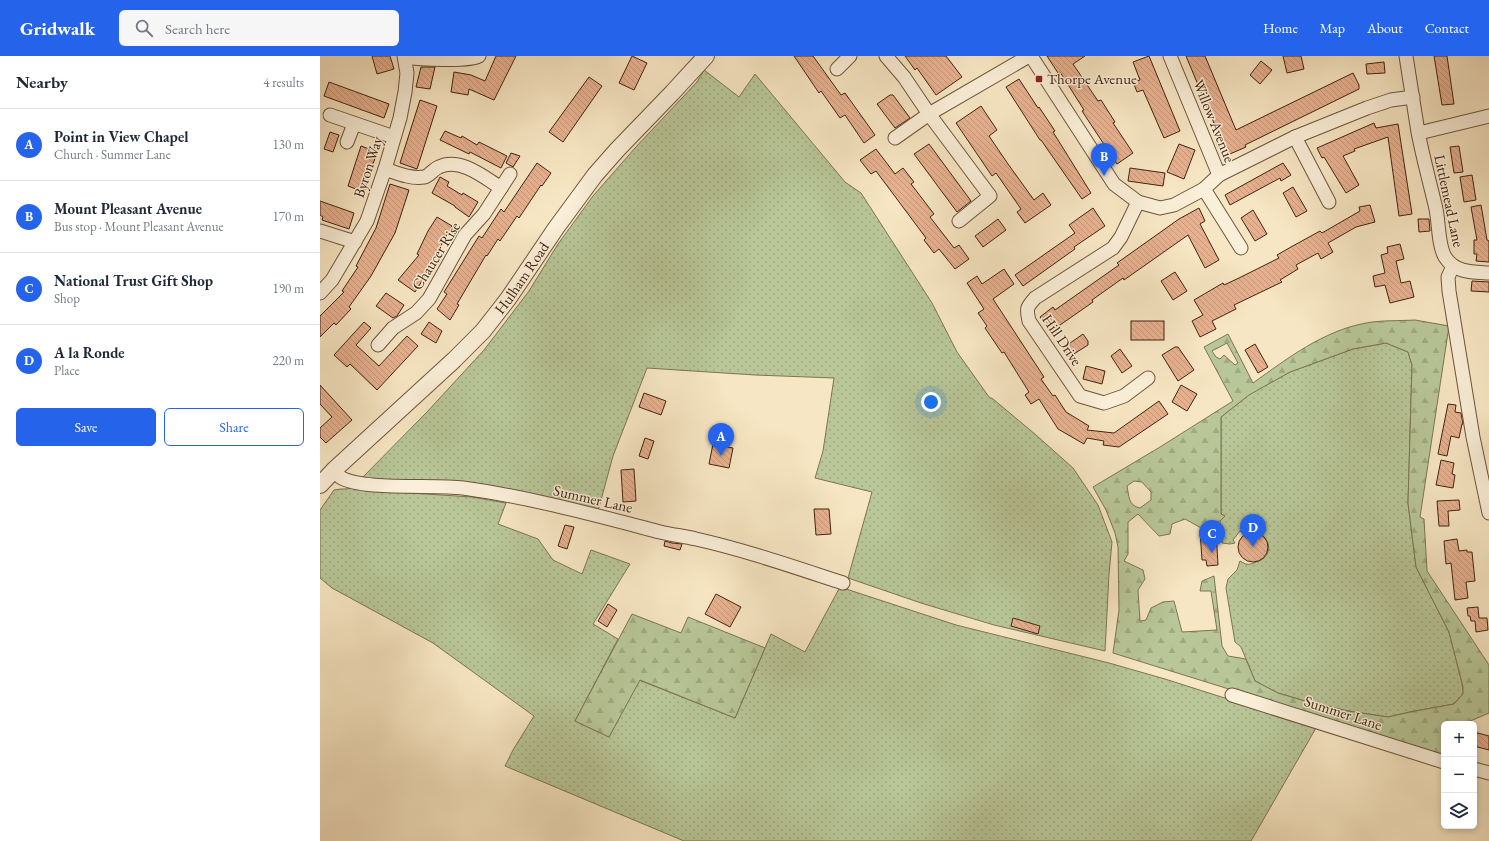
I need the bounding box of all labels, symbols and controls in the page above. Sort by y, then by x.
search box [119,10,399,46]
text: Gridwalk [20,16,95,41]
icon: search [133,17,155,39]
text: Search here [165,19,230,38]
text: Home [1263,19,1298,37]
text: Map [1320,19,1345,37]
text: About [1367,19,1403,37]
text: Contact [1425,19,1469,37]
place label: Thorpe Avenue [1047,69,1137,88]
text: Nearby [16,71,68,93]
text: 4 results [263,74,304,91]
marker: Thorpe Avenue [1034,74,1044,84]
street label: Willow Avenue [1189,77,1240,165]
text: Point in View Chapel [54,127,188,146]
street label: Byron Way [349,133,386,200]
text: A [24,136,34,153]
text: 130 m [273,136,304,153]
pin: B [1091,143,1117,176]
text: Church · Summer Lane [54,146,171,163]
street label: Littlemead Lane [1430,153,1469,249]
text: Mount Pleasant Avenue [54,199,202,218]
text: B [25,208,33,225]
text: 170 m [273,208,304,225]
text: Bus stop · Mount Pleasant Avenue [54,218,224,235]
street label: Chaucer Rise [407,218,464,293]
street label: Hulham Road [490,238,553,318]
text: National Trust Gift Shop [54,271,213,290]
text: C [24,280,34,297]
text: 190 m [273,280,304,297]
text: Shop [54,290,80,307]
street label: Hill Drive [1038,310,1087,369]
text: A la Ronde [54,343,125,362]
text: D [24,352,34,369]
text: 220 m [273,352,304,369]
text: Place [54,362,80,379]
your location [921,392,941,412]
button: Save [16,408,156,446]
button: Share [164,408,304,446]
pin: A [708,423,734,456]
street label: Summer Lane [552,480,635,517]
pin: D [1240,514,1266,547]
pin: C [1199,520,1225,553]
street label: Summer Lane [1302,691,1385,734]
map controls [1441,721,1477,829]
button: + [1441,721,1477,757]
button: − [1441,757,1477,793]
button: layers [1441,793,1477,829]

